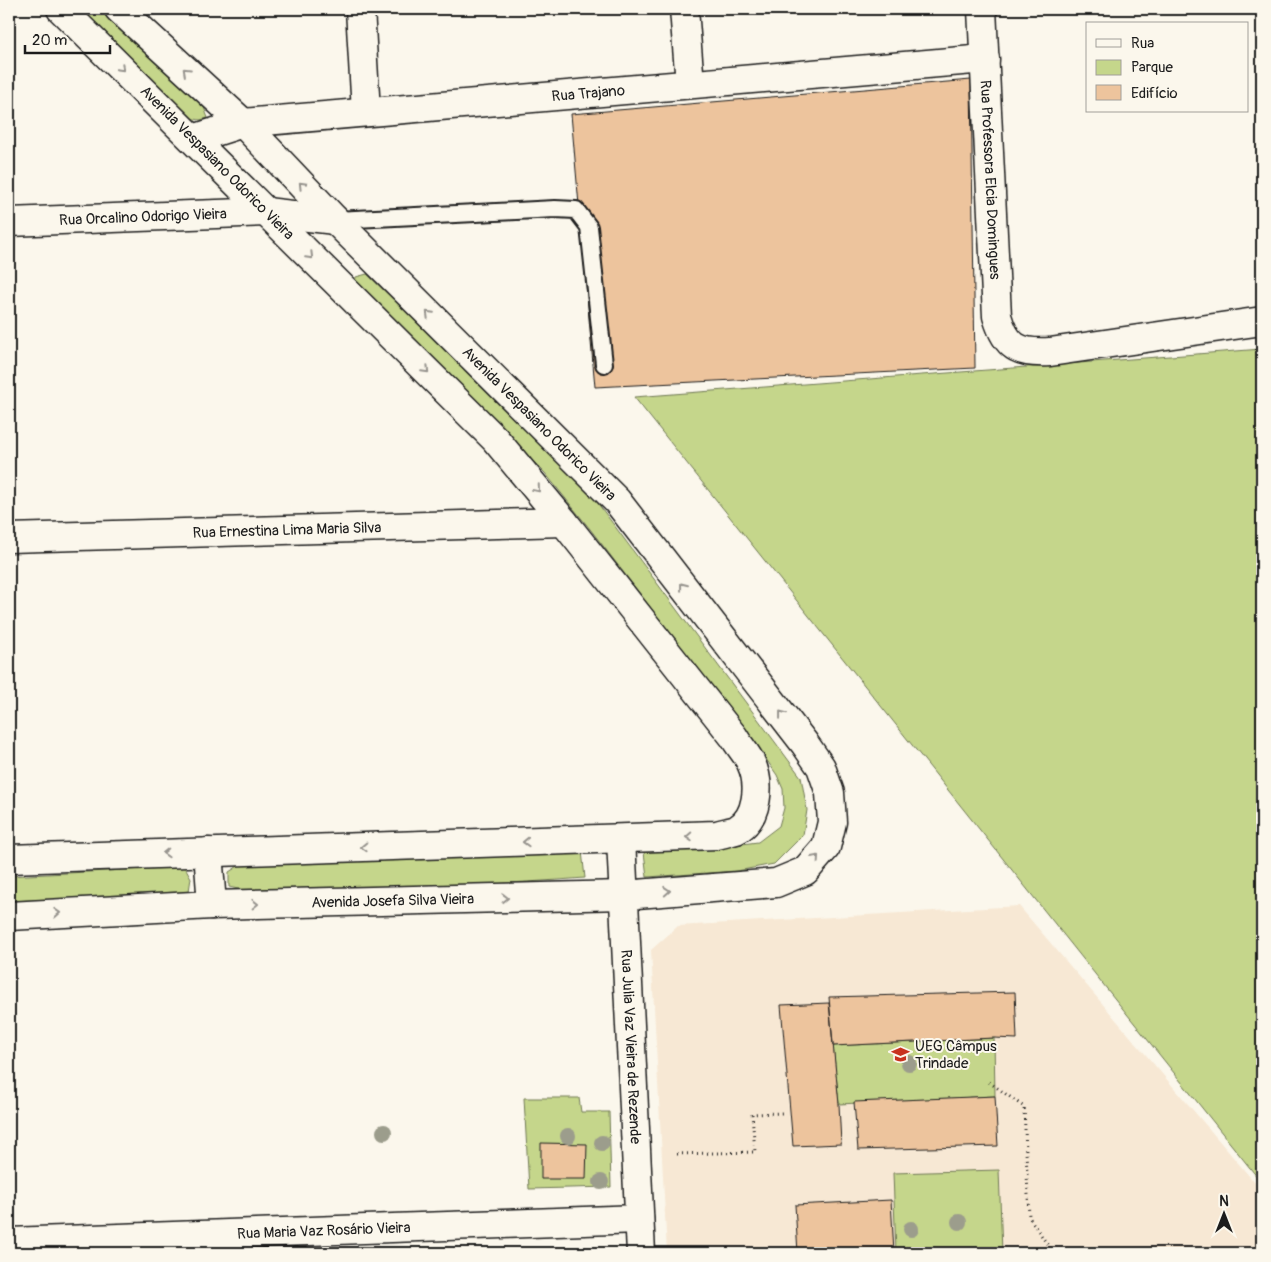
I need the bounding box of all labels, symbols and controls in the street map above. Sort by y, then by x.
scale bar [25,22,110,54]
legend [1086,22,1248,112]
text: 20 m [32,31,67,50]
text: Rua [1131,34,1154,53]
text: Parque [1131,58,1174,77]
one-way arrow [115,62,124,71]
one-way arrow [182,68,191,77]
street label: Rua Professora Elcia Domingues [976,80,1005,280]
street label: Rua Trajano [551,81,626,106]
street label: Avenida Vespasiano Odorico Vieira [136,82,298,244]
text: Edifício [1131,84,1177,103]
one-way arrow [299,181,308,190]
street label: Rua Orcalino Odorigo Vieira [59,204,227,230]
one-way arrow [305,250,314,259]
one-way arrow [426,311,435,320]
street label: Avenida Vespasiano Odorico Vieira [458,343,620,505]
one-way arrow [420,364,429,373]
one-way arrow [531,483,540,492]
street label: Rua Ernestina Lima Maria Silva [192,518,382,542]
one-way arrow [680,583,688,592]
one-way arrow [780,711,788,720]
one-way arrow [684,831,692,842]
one-way arrow [522,837,530,847]
one-way arrow [360,842,368,852]
one-way arrow [162,848,170,858]
one-way arrow [810,855,819,864]
one-way arrow [663,886,671,897]
street label: Avenida Josefa Silva Vieira [311,889,474,912]
one-way arrow [501,892,509,903]
one-way arrow [251,898,259,909]
one-way arrow [54,908,62,919]
street label: Rua Julia Vaz Vieira de Rezende [617,949,645,1145]
place label: UEG Câmpus Trindade [915,1037,997,1073]
school or university icon: UEG Câmpus Trindade [891,1045,911,1065]
north arrow [1198,1190,1248,1240]
text: N [1219,1193,1229,1210]
street label: Rua Maria Vaz Rosário Vieira [237,1218,411,1243]

